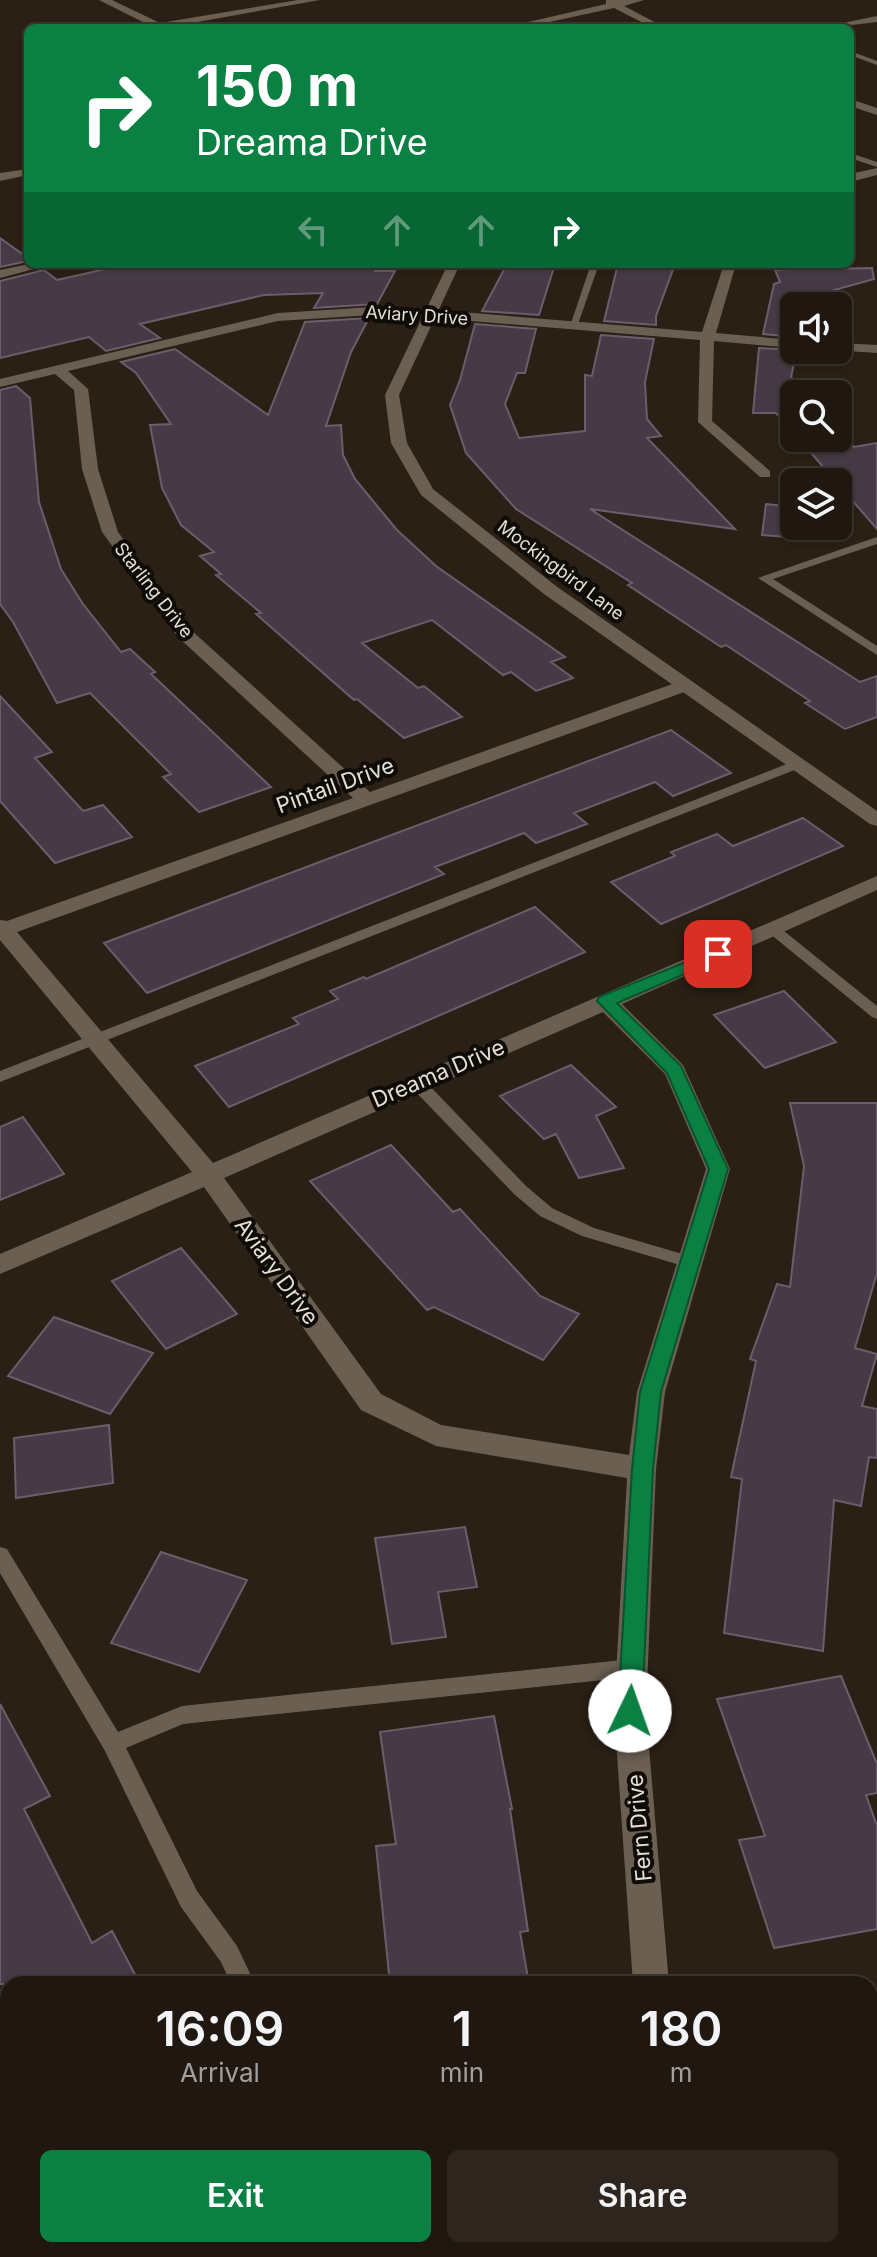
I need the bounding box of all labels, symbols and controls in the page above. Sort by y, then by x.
text: 150 m [196,52,358,120]
icon: right [64,56,168,160]
text: Dreama Drive [196,120,428,164]
icon: left [291,208,335,252]
icon: ahead [375,208,419,252]
icon: ahead [459,208,503,252]
icon: right [543,208,587,252]
map controls [780,292,852,540]
button: sound [780,292,852,364]
street label: Aviary Drive [365,301,469,329]
button: search [780,380,852,452]
button: layers [780,468,852,540]
street label: Mockingbird Lane [494,516,628,624]
street label: Starling Drive [110,538,198,642]
street label: Pintail Drive [273,752,397,818]
pin [684,920,752,988]
icon: arrive [696,932,740,976]
street label: Dreama Drive [368,1033,508,1113]
street label: Aviary Drive [230,1213,324,1329]
position arrow [588,1669,672,1753]
street label: Fern Drive [621,1773,657,1883]
text: 16:09 [156,1999,284,2058]
text: 1 [452,1999,472,2058]
text: 180 [640,1999,722,2058]
text: Arrival [180,2057,260,2088]
text: min [440,2057,484,2088]
text: m [670,2057,692,2088]
button: Exit [40,2150,431,2242]
button: Share [447,2150,838,2242]

